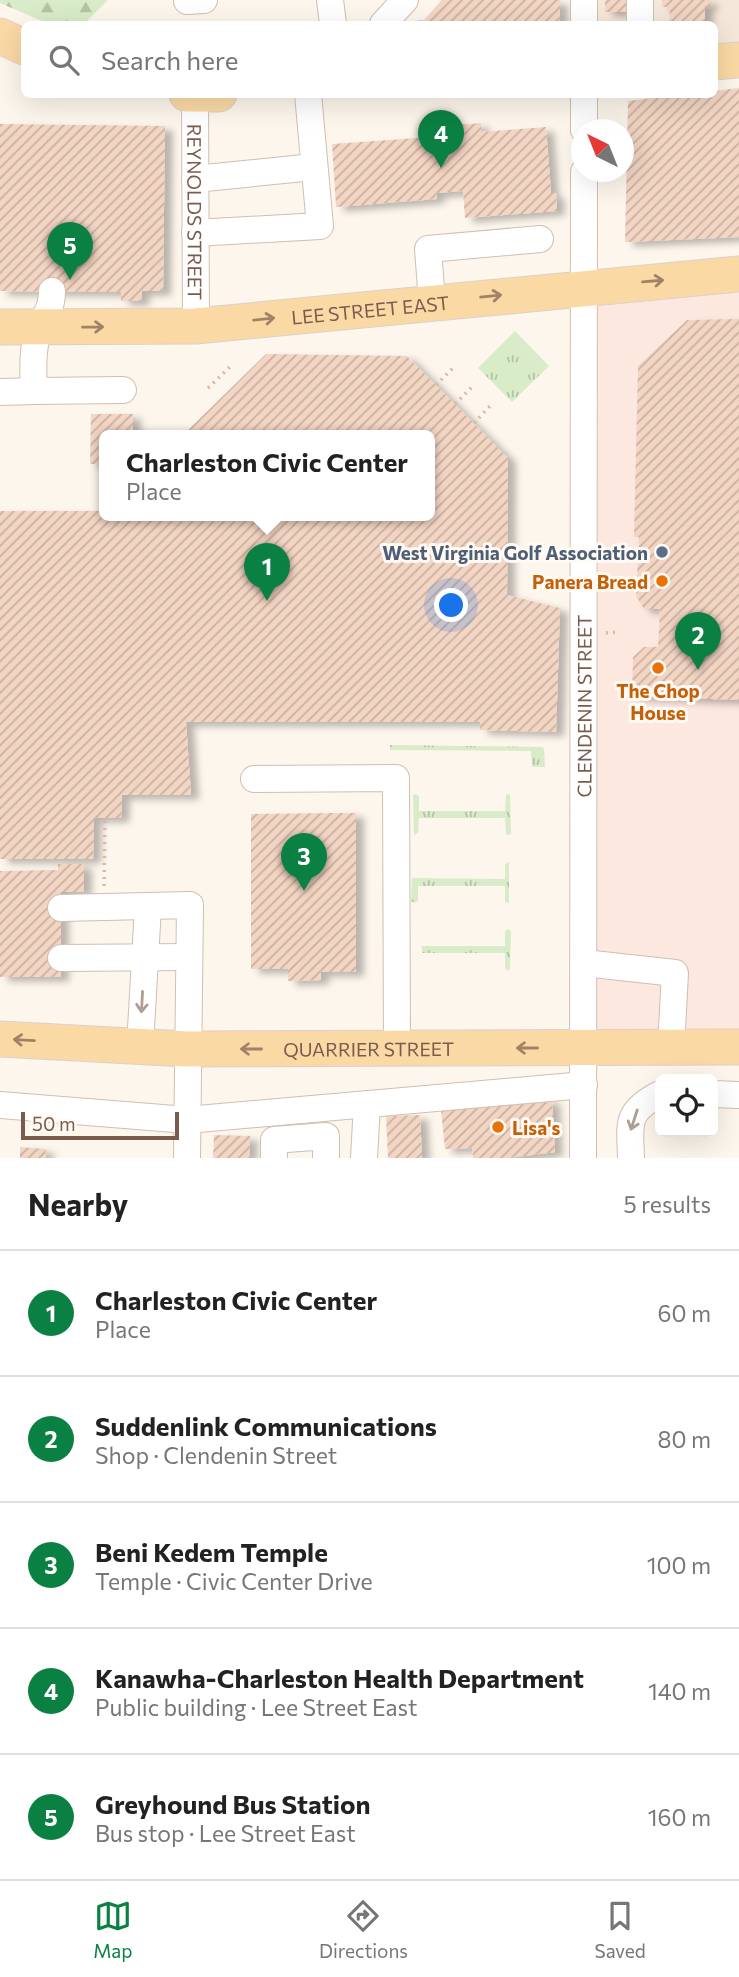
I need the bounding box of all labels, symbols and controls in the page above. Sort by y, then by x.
search box [21,21,718,98]
icon: search [45,41,83,79]
text: Search here [101,44,239,75]
pin: 4 [418,110,464,168]
north arrow [571,119,634,182]
street label: REYNOLDS STREET [184,124,207,300]
pin: 5 [47,222,93,280]
one-way arrow [641,274,664,287]
street label: LEE STREET EAST [290,290,450,328]
one-way arrow [479,290,501,303]
one-way arrow [252,312,275,325]
one-way arrow [81,320,104,334]
popup [99,430,435,521]
text: Charleston Civic Center [126,446,408,477]
text: Place [126,477,182,505]
place label: West Virginia Golf Association [382,541,648,564]
pin: 1 [244,543,290,601]
marker: West Virginia Golf Association [654,544,670,560]
place label: Panera Bread [532,570,648,593]
marker: Panera Bread [654,573,670,589]
your location [434,588,468,622]
pin: 2 [675,612,721,670]
street label: CLENDENIN STREET [572,614,595,798]
marker: The Chop House [650,660,666,676]
place label: The Chop House [616,679,700,724]
pin: 3 [281,833,327,891]
one-way arrow [136,990,149,1013]
one-way arrow [12,1034,35,1047]
street label: QUARRIER STREET [283,1037,454,1060]
one-way arrow [516,1041,539,1055]
one-way arrow [240,1042,263,1056]
map controls [655,1074,718,1137]
button: locate [655,1074,718,1137]
one-way arrow [627,1108,639,1130]
scale bar [21,1109,178,1141]
text: 50 m [32,1112,76,1135]
place label: Lisa's [512,1116,560,1139]
marker: Lisa's [490,1119,506,1135]
text: Nearby [28,1185,128,1222]
text: 5 results [623,1190,711,1218]
text: Charleston Civic Center [95,1284,377,1315]
text: 1 [46,1299,56,1327]
text: 60 m [658,1299,711,1327]
text: Place [95,1315,151,1343]
text: Suddenlink Communications [95,1410,437,1441]
text: 2 [44,1425,58,1453]
text: 80 m [658,1425,711,1453]
text: Shop · Clendenin Street [95,1441,337,1469]
text: Beni Kedem Temple [95,1536,328,1567]
text: 3 [44,1551,58,1579]
text: 100 m [647,1551,711,1579]
text: Temple · Civic Center Drive [95,1567,373,1595]
text: Kanawha-Charleston Health Department [95,1662,584,1693]
text: 4 [44,1677,58,1705]
text: 140 m [648,1677,711,1705]
text: Public building · Lee Street East [95,1693,417,1721]
text: Greyhound Bus Station [95,1788,370,1819]
text: 5 [44,1803,58,1831]
text: 160 m [648,1803,711,1831]
text: Bus stop · Lee Street East [95,1819,356,1847]
tab: Map [93,1897,132,1962]
tab: Directions [319,1897,408,1962]
tab: Saved [594,1897,646,1962]

